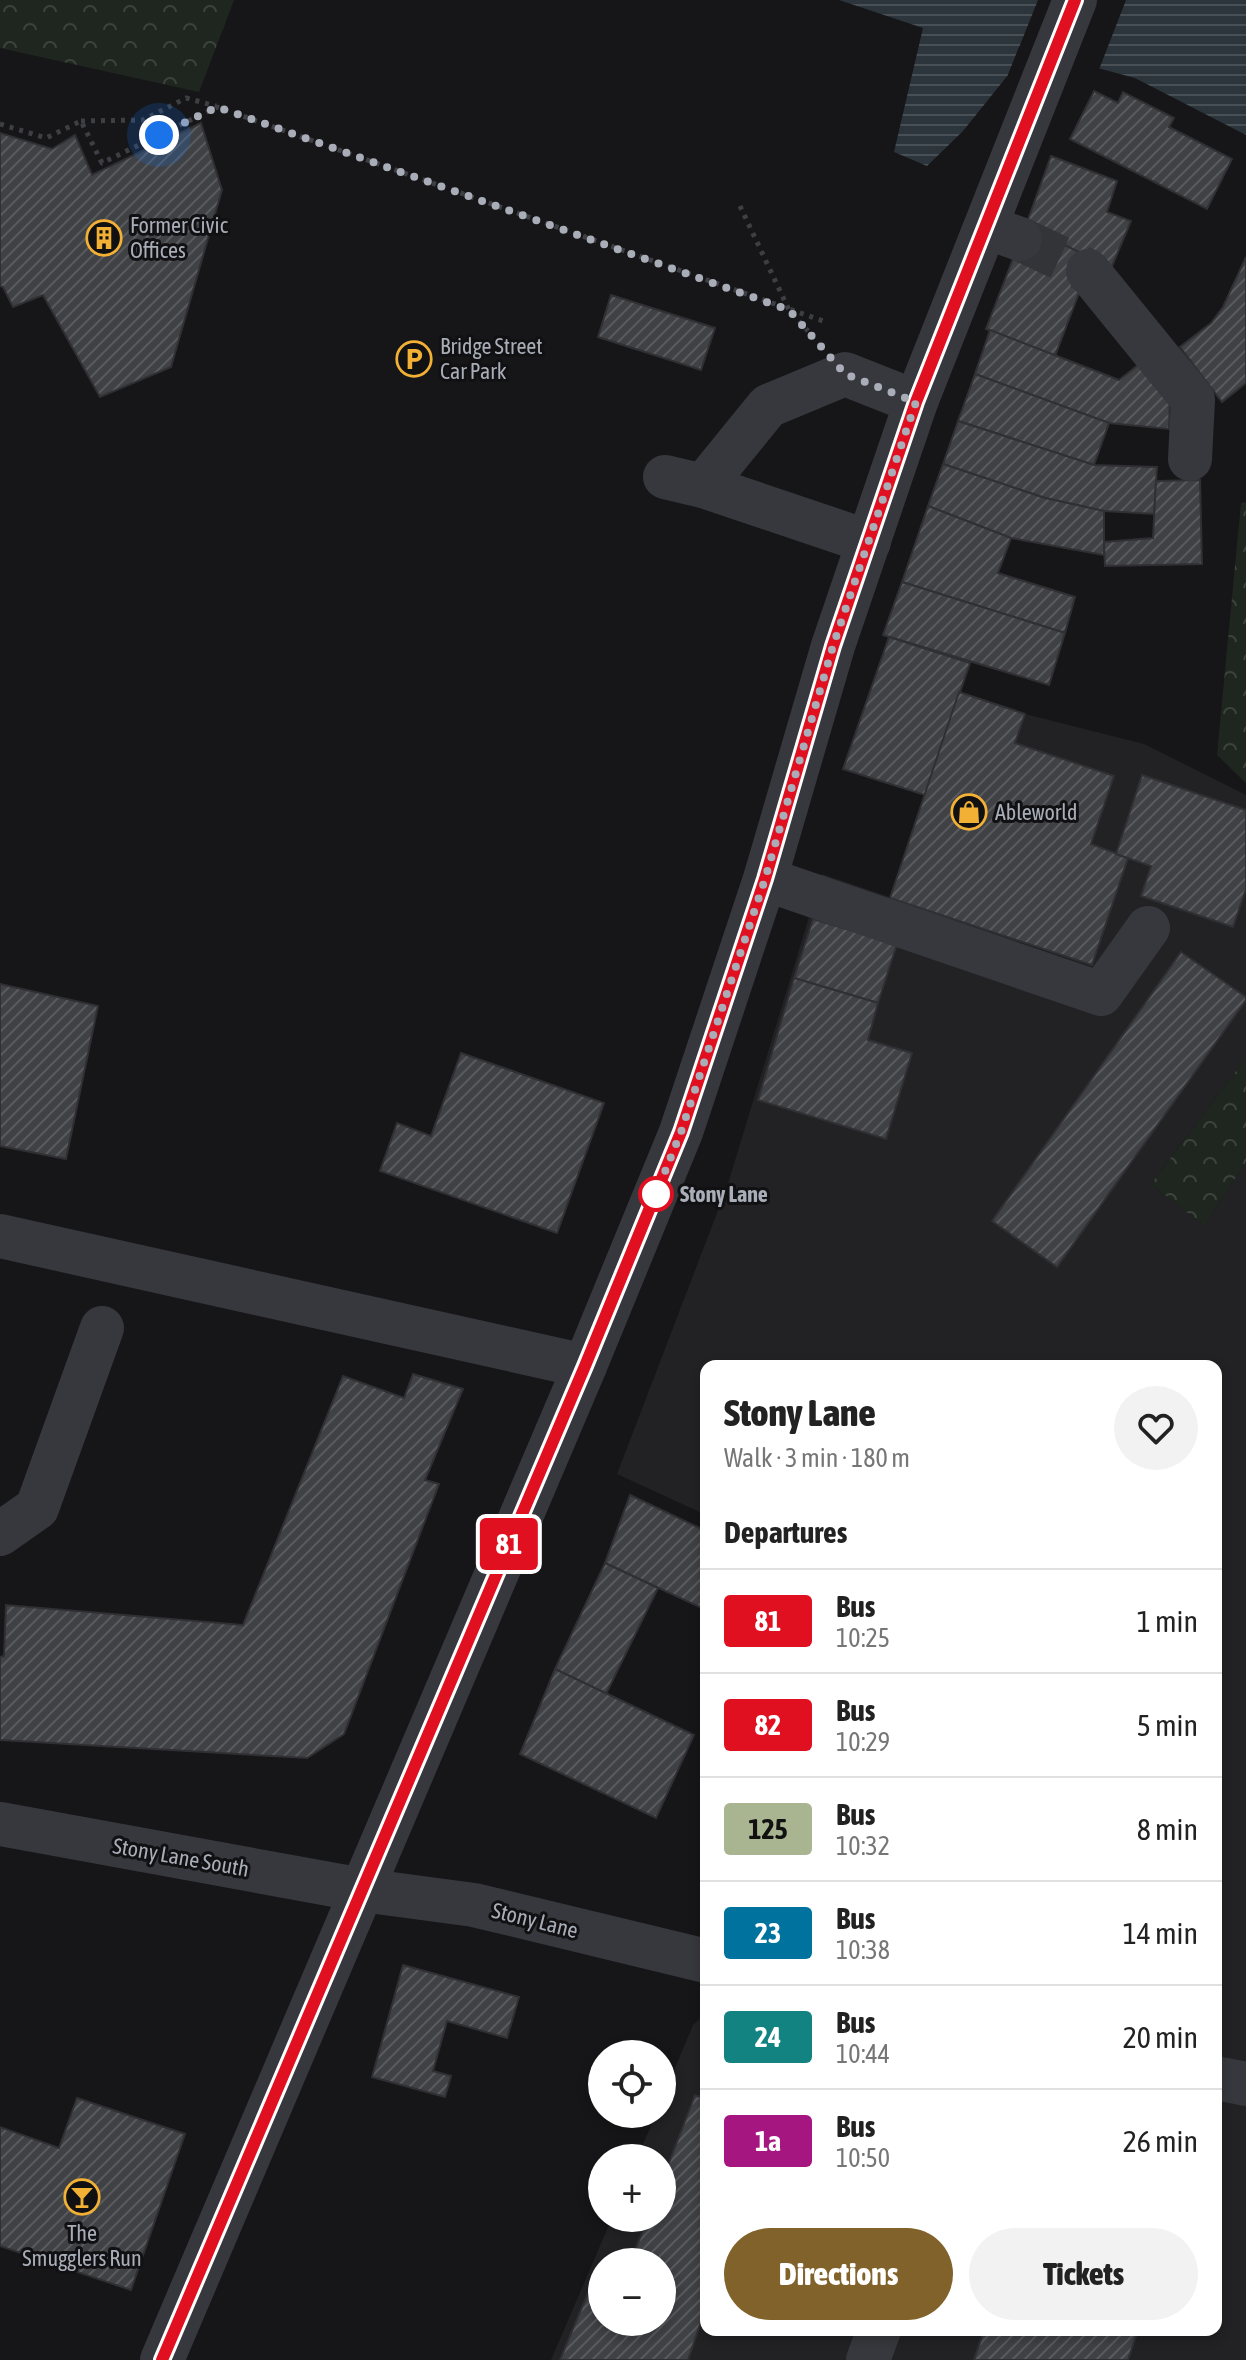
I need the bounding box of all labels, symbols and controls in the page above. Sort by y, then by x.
your location [139,115,179,155]
place label: Former Civic Offices [130,212,229,263]
building icon: Former Civic Offices [85,219,123,257]
place label: Bridge Street Car Park [440,333,543,384]
parking icon: Bridge Street Car Park [395,340,433,378]
shop icon: Ableworld [950,793,988,831]
place label: Ableworld [995,799,1077,825]
marker: Stony Lane [639,1177,673,1211]
place label: Stony Lane [680,1181,768,1207]
button: heart [1114,1386,1198,1470]
text: Stony Lane [724,1391,876,1434]
text: Walk · 3 min · 180 m [724,1443,910,1473]
text: Departures [724,1515,847,1549]
line badge: 81 [473,1518,545,1570]
text: 81 [496,1528,522,1560]
text: Bus [836,1589,875,1623]
text: 1 min [1137,1604,1198,1638]
text: 81 [755,1605,781,1637]
text: 10:25 [836,1623,890,1653]
text: Bus [836,1693,875,1727]
text: 5 min [1137,1708,1198,1742]
text: 82 [755,1709,781,1741]
text: 10:29 [836,1727,890,1757]
text: Bus [836,1797,875,1831]
text: 8 min [1137,1812,1198,1846]
text: 125 [748,1813,788,1845]
text: 10:32 [836,1831,890,1861]
street label: Stony Lane South [111,1832,251,1882]
street label: Stony Lane [489,1897,581,1943]
text: Bus [836,1901,875,1935]
text: 14 min [1123,1916,1198,1950]
text: 23 [755,1917,781,1949]
text: 10:38 [836,1935,890,1965]
text: Bus [836,2005,875,2039]
text: 20 min [1123,2020,1198,2054]
text: 24 [755,2021,781,2053]
text: 10:44 [836,2039,890,2069]
map controls [588,2040,676,2336]
button: locate [588,2040,676,2128]
text: Bus [836,2109,875,2143]
text: 26 min [1123,2124,1198,2158]
text: 1a [755,2125,781,2157]
text: 10:50 [836,2143,890,2173]
button: + [588,2144,676,2232]
bar icon: The Smugglers Run [63,2178,101,2216]
place label: The Smugglers Run [22,2220,142,2271]
button: Directions [724,2228,953,2320]
button: Tickets [969,2228,1198,2320]
button: − [588,2248,676,2336]

